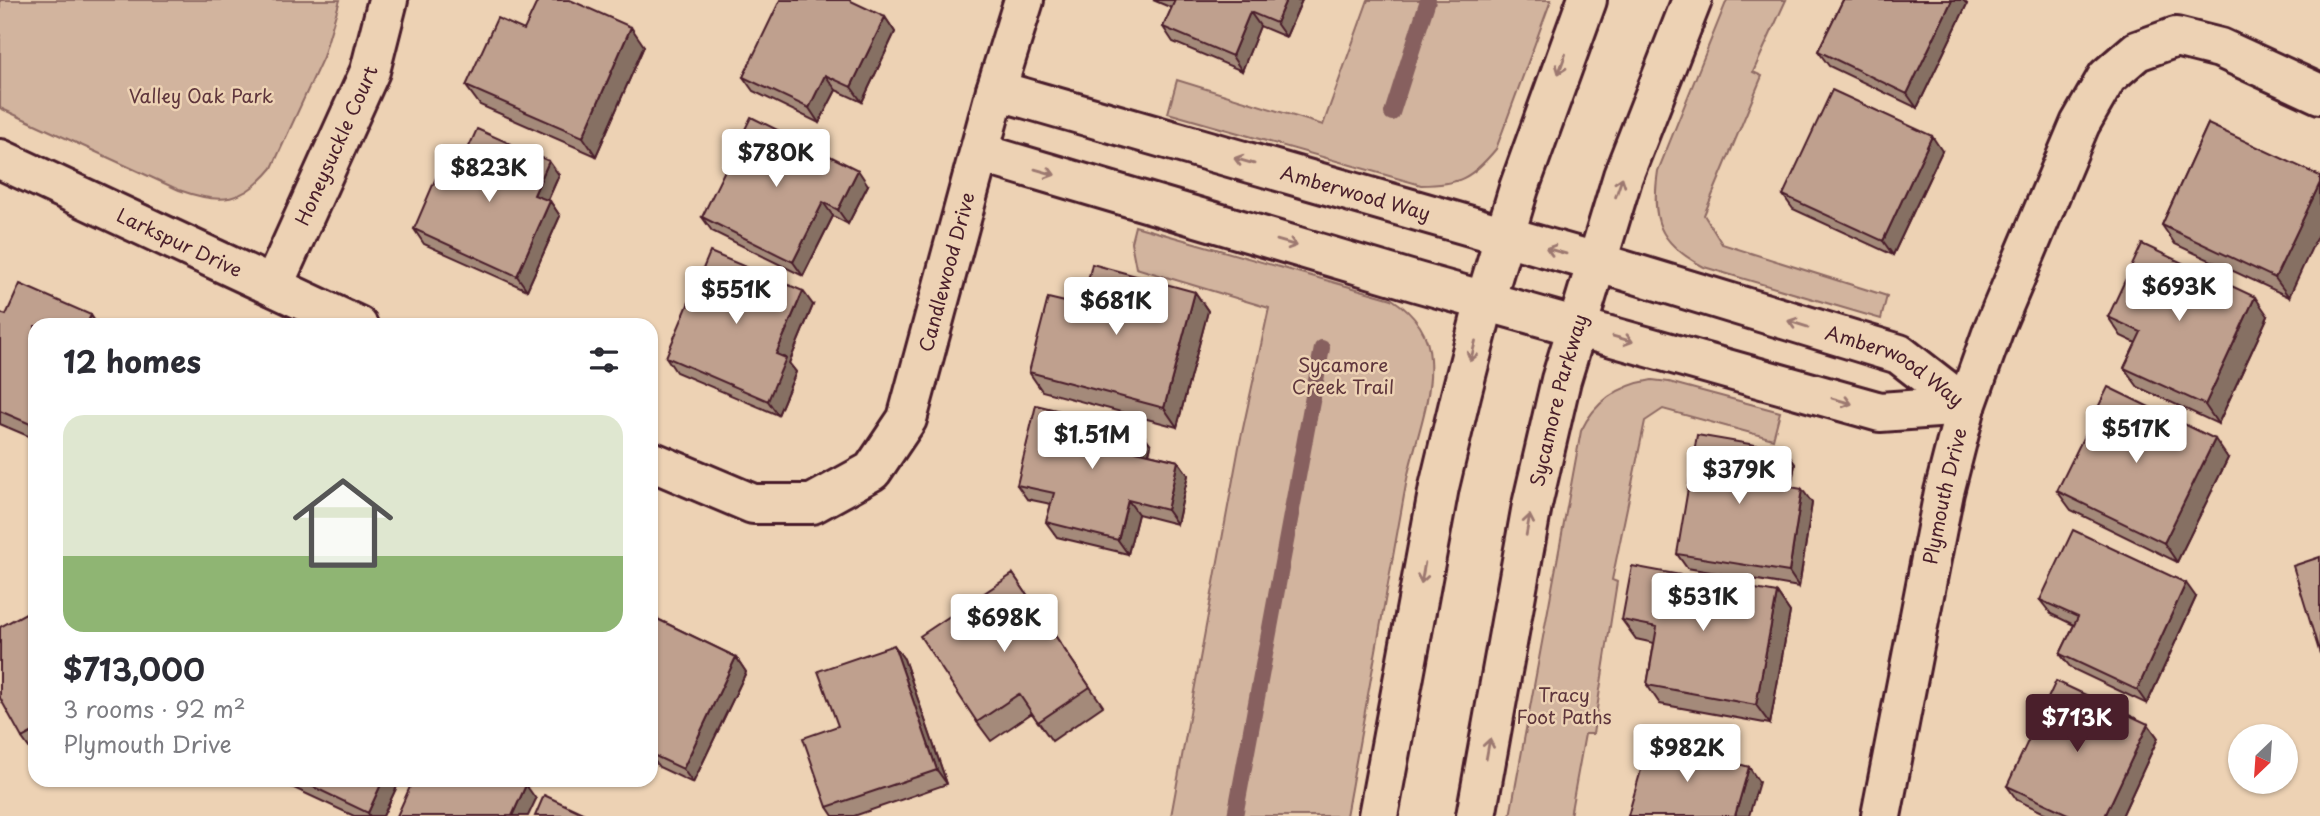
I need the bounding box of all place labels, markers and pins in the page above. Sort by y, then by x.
pin: $780K [727,130,825,189]
pin: $823K [440,144,538,204]
pin: $693K [2130,264,2228,323]
pin: $551K [687,266,785,326]
pin: $681K [1067,278,1165,337]
pin: $517K [2087,406,2185,465]
pin: $1.51M [1035,412,1149,471]
pin: $379K [1690,447,1788,506]
pin: $531K [1654,574,1752,633]
pin: $698K [955,594,1053,654]
pin: $713K [2028,694,2126,754]
pin: $982K [1638,724,1736,784]

